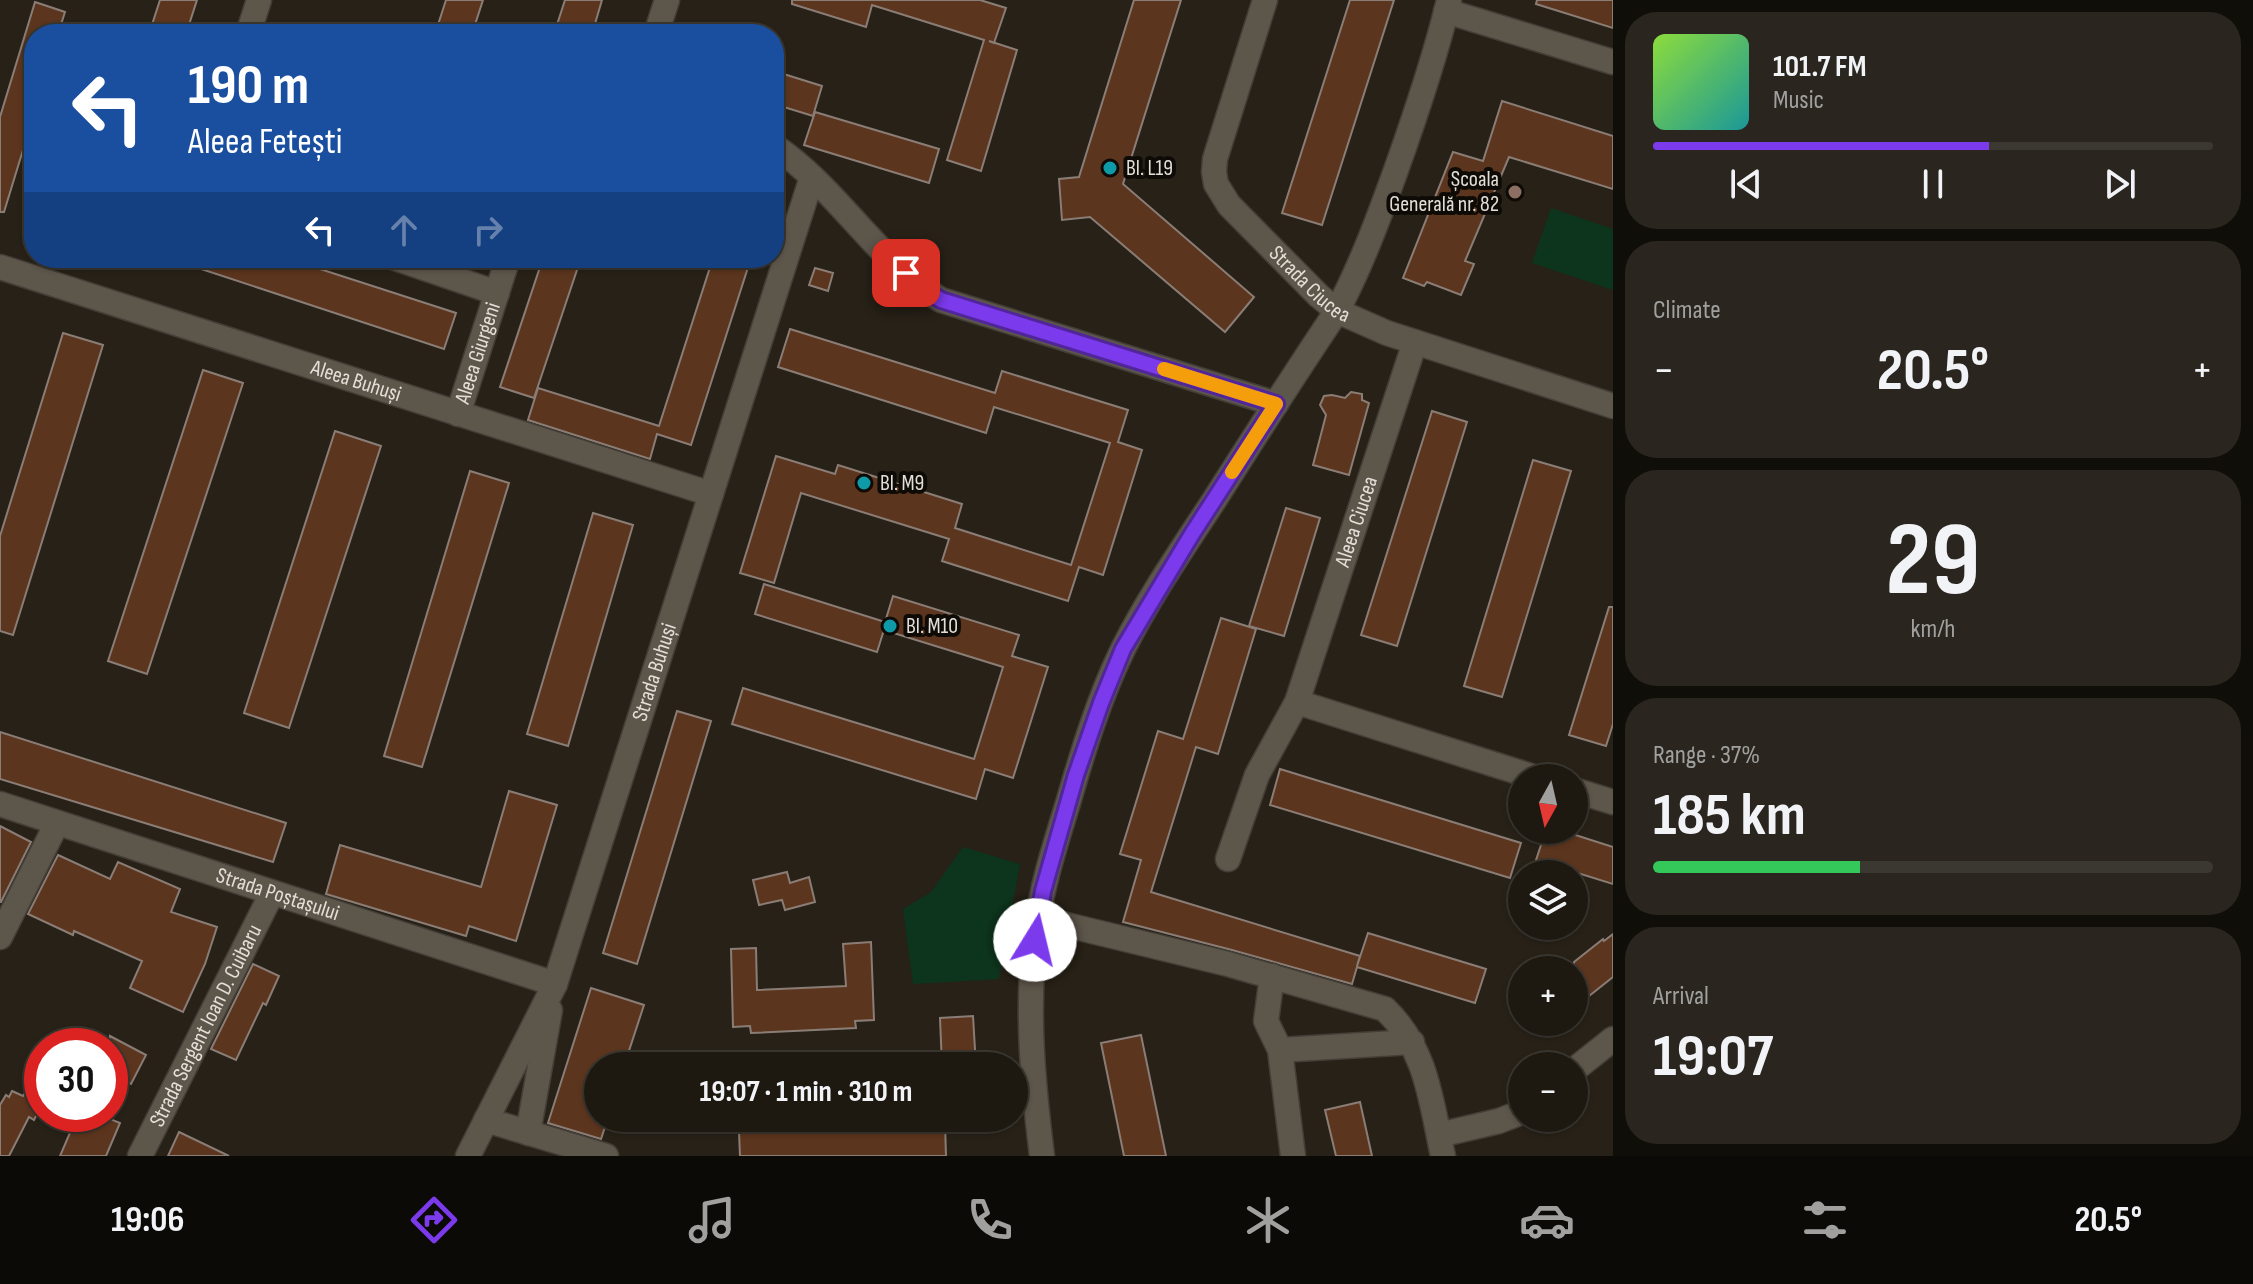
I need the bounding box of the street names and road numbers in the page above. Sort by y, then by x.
street label: Strada Ciucea [1263,240,1354,329]
street label: Aleea Giurgeni [448,299,506,408]
street label: Aleea Buhuși [307,353,405,408]
street label: Aleea Ciucea [1328,473,1384,571]
street label: Strada Buhuși [626,620,683,725]
street label: Strada Poștașului [213,862,343,927]
street label: Strada Sergent Ioan D. Cuibaru [143,920,268,1131]

